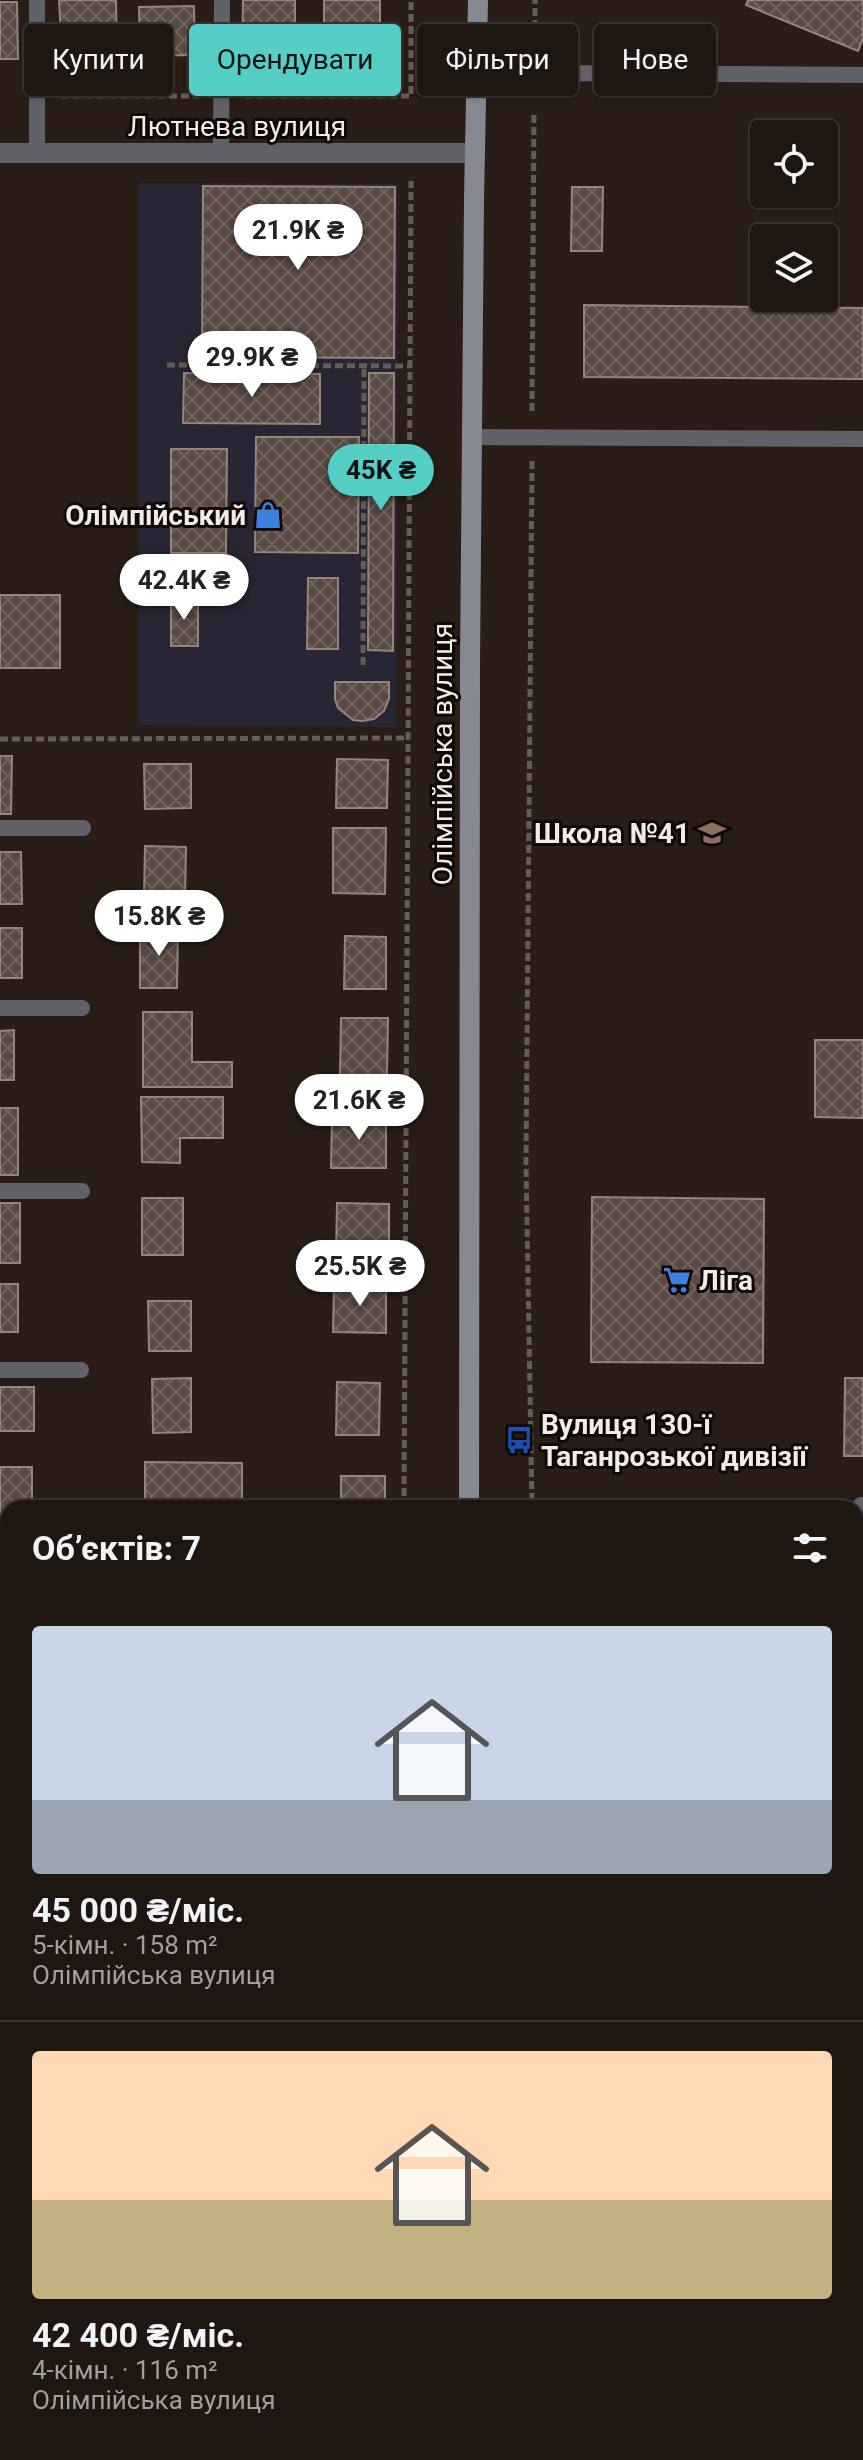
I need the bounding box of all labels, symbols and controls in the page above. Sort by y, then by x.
chip: Купити [24,24,173,96]
chip: Орендувати [189,24,401,96]
chip: Фільтри [417,24,578,96]
chip: Нове [594,24,716,96]
street label: Лютнева вулиця [128,110,346,143]
map controls [750,120,838,312]
button: locate [750,120,838,208]
pin: 21.9K ₴ [224,204,372,272]
text: 21.9K ₴ [252,215,344,245]
button: layers [750,224,838,312]
pin: 29.9K ₴ [178,331,326,399]
text: 29.9K ₴ [206,342,298,372]
pin: 45K ₴ [325,444,437,512]
text: 45K ₴ [346,455,416,485]
place label: Олімпійський [65,499,246,532]
shop icon: Олімпійський [253,500,283,530]
pin: 42.4K ₴ [110,554,258,622]
text: 42.4K ₴ [138,565,230,595]
street label: Олімпійська вулиця [426,623,459,885]
place label: Школа №41 [534,817,690,850]
school or university icon: Школа №41 [697,818,727,848]
pin: 15.8K ₴ [85,890,233,958]
text: 15.8K ₴ [113,901,205,931]
pin: 21.6K ₴ [285,1074,433,1142]
text: 21.6K ₴ [313,1085,405,1115]
pin: 25.5K ₴ [286,1240,434,1308]
text: 25.5K ₴ [314,1251,406,1281]
place label: Ліга [699,1264,753,1297]
supermarket icon: Ліга [662,1265,692,1295]
place label: Вулиця 130-ї Таганрозької дивізії [541,1408,809,1473]
bus stop icon: Вулиця 130-ї Таганрозької дивізії [504,1425,534,1455]
icon: filters [788,1526,832,1570]
text: Об’єктів: 7 [32,1528,201,1568]
icon: home [360,1678,504,1822]
text: 45 000 ₴/міс. [32,1890,244,1930]
text: 5-кімн. · 158 m² [32,1930,218,1960]
text: Олімпійська вулиця [32,1960,276,1990]
icon: home [360,2103,504,2247]
text: 42 400 ₴/міс. [32,2315,244,2355]
text: 4-кімн. · 116 m² [32,2355,218,2385]
text: Олімпійська вулиця [32,2385,276,2415]

